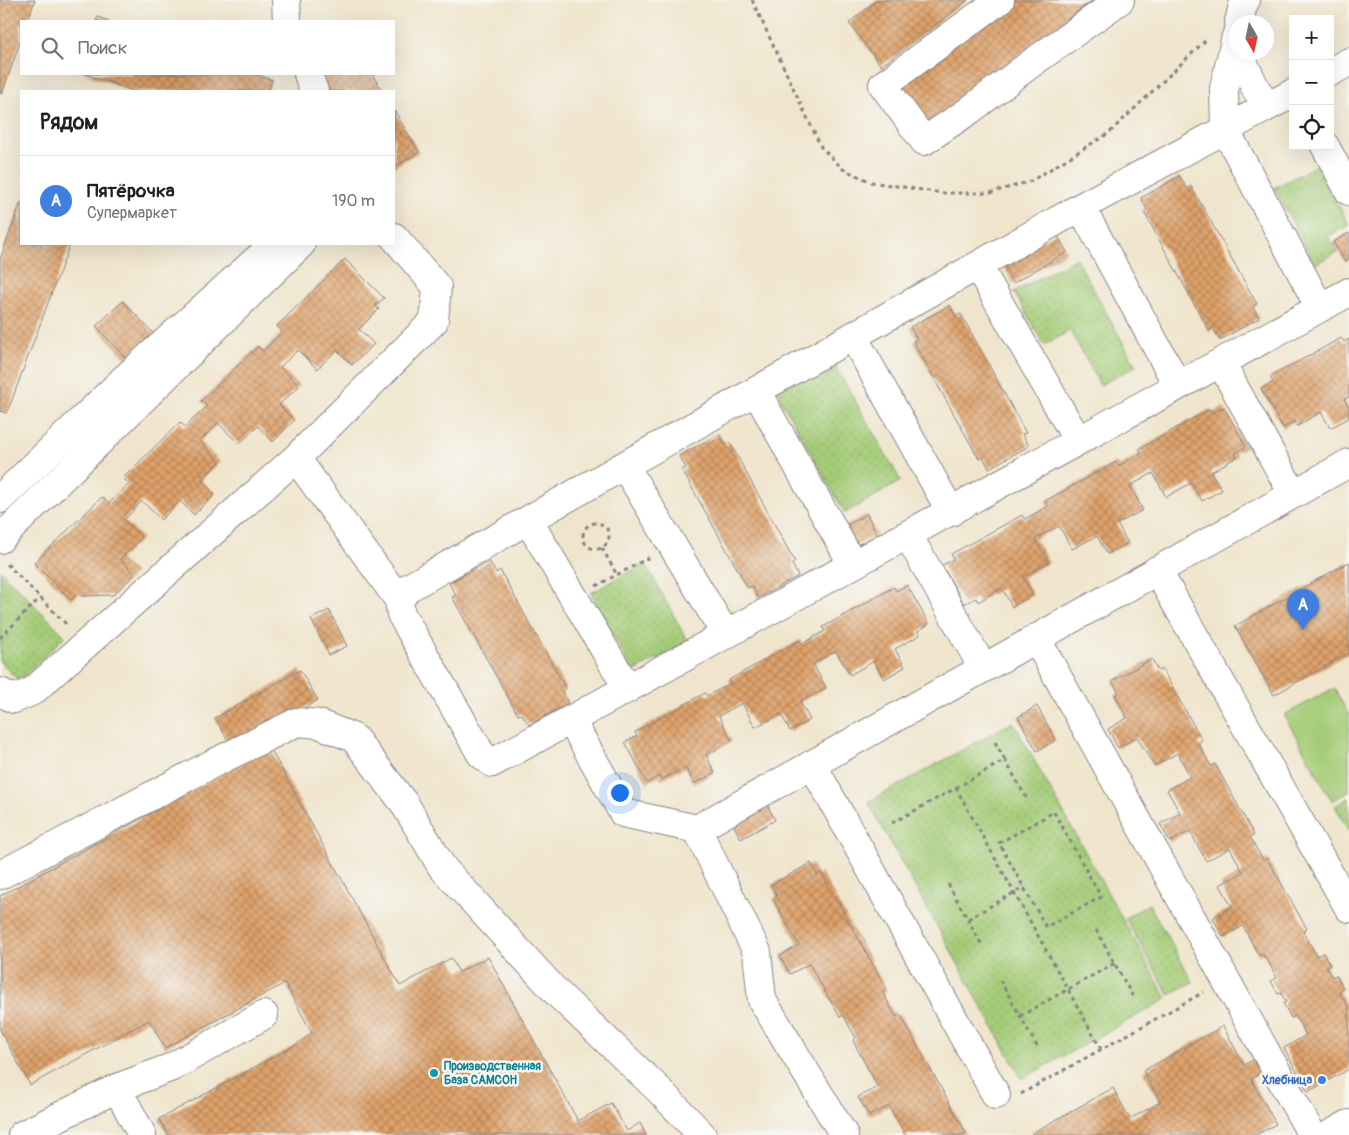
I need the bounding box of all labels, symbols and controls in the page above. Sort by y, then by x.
north arrow [1229,15,1274,60]
map controls [1289,15,1334,150]
button: + [1289,15,1334,60]
search box [20,20,395,75]
icon: search [38,34,66,62]
text: Поиск [78,36,128,60]
button: − [1289,60,1334,105]
button: locate [1289,105,1334,150]
text: Рядом [40,109,98,136]
text: Пятёрочка [87,179,175,203]
text: A [51,191,61,211]
text: 190 m [332,191,375,211]
text: Супермаркет [87,203,177,223]
pin: A [1287,589,1319,630]
your location [607,780,633,806]
place label: Производственная База САМСОН [444,1059,541,1088]
marker: Производственная База САМСОН [428,1067,440,1079]
place label: Хлебница [1262,1073,1312,1088]
marker: Хлебница [1316,1074,1328,1086]

